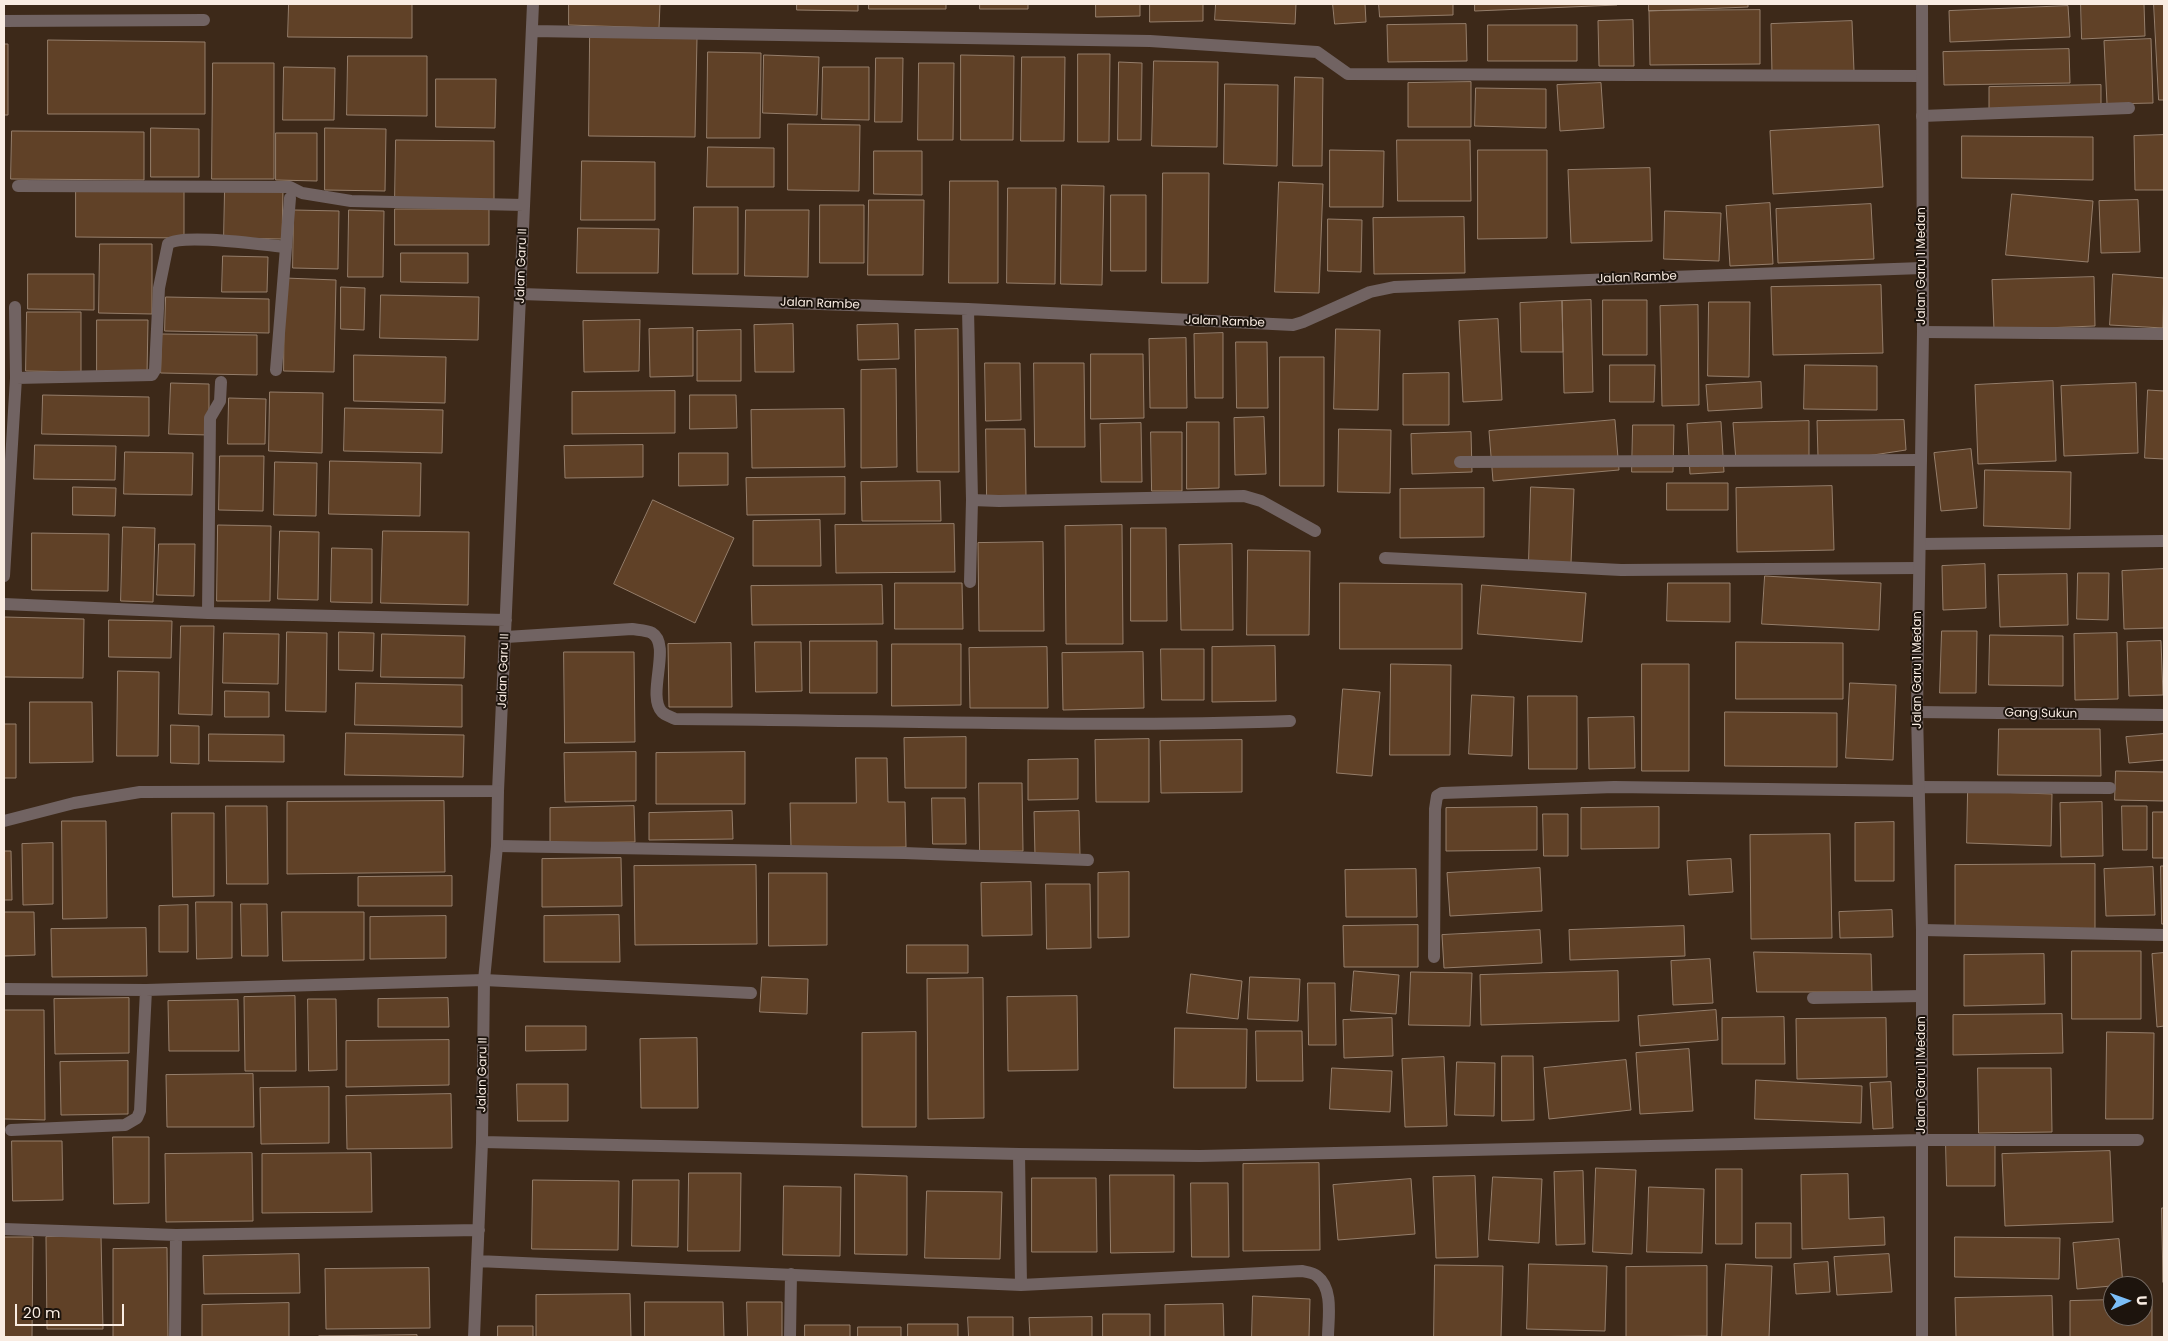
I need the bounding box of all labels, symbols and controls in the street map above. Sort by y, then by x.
street label: Jalan Garu 1 Medan [1915,207,1929,325]
street label: Jalan Garu II [513,228,531,304]
street label: Jalan Rambe [1597,269,1677,287]
street label: Jalan Rambe [780,295,860,313]
street label: Jalan Rambe [1185,313,1265,331]
street label: Jalan Garu 1 Medan [1911,611,1925,729]
street label: Jalan Garu II [495,633,513,709]
street label: Gang Sukun [2005,706,2077,722]
street label: Jalan Garu 1 Medan [1915,1016,1929,1134]
street label: Jalan Garu II [475,1037,491,1113]
north arrow [2103,1276,2153,1326]
scale bar [18,1294,126,1326]
text: U [2132,1295,2152,1306]
text: 20 m [23,1302,61,1323]

